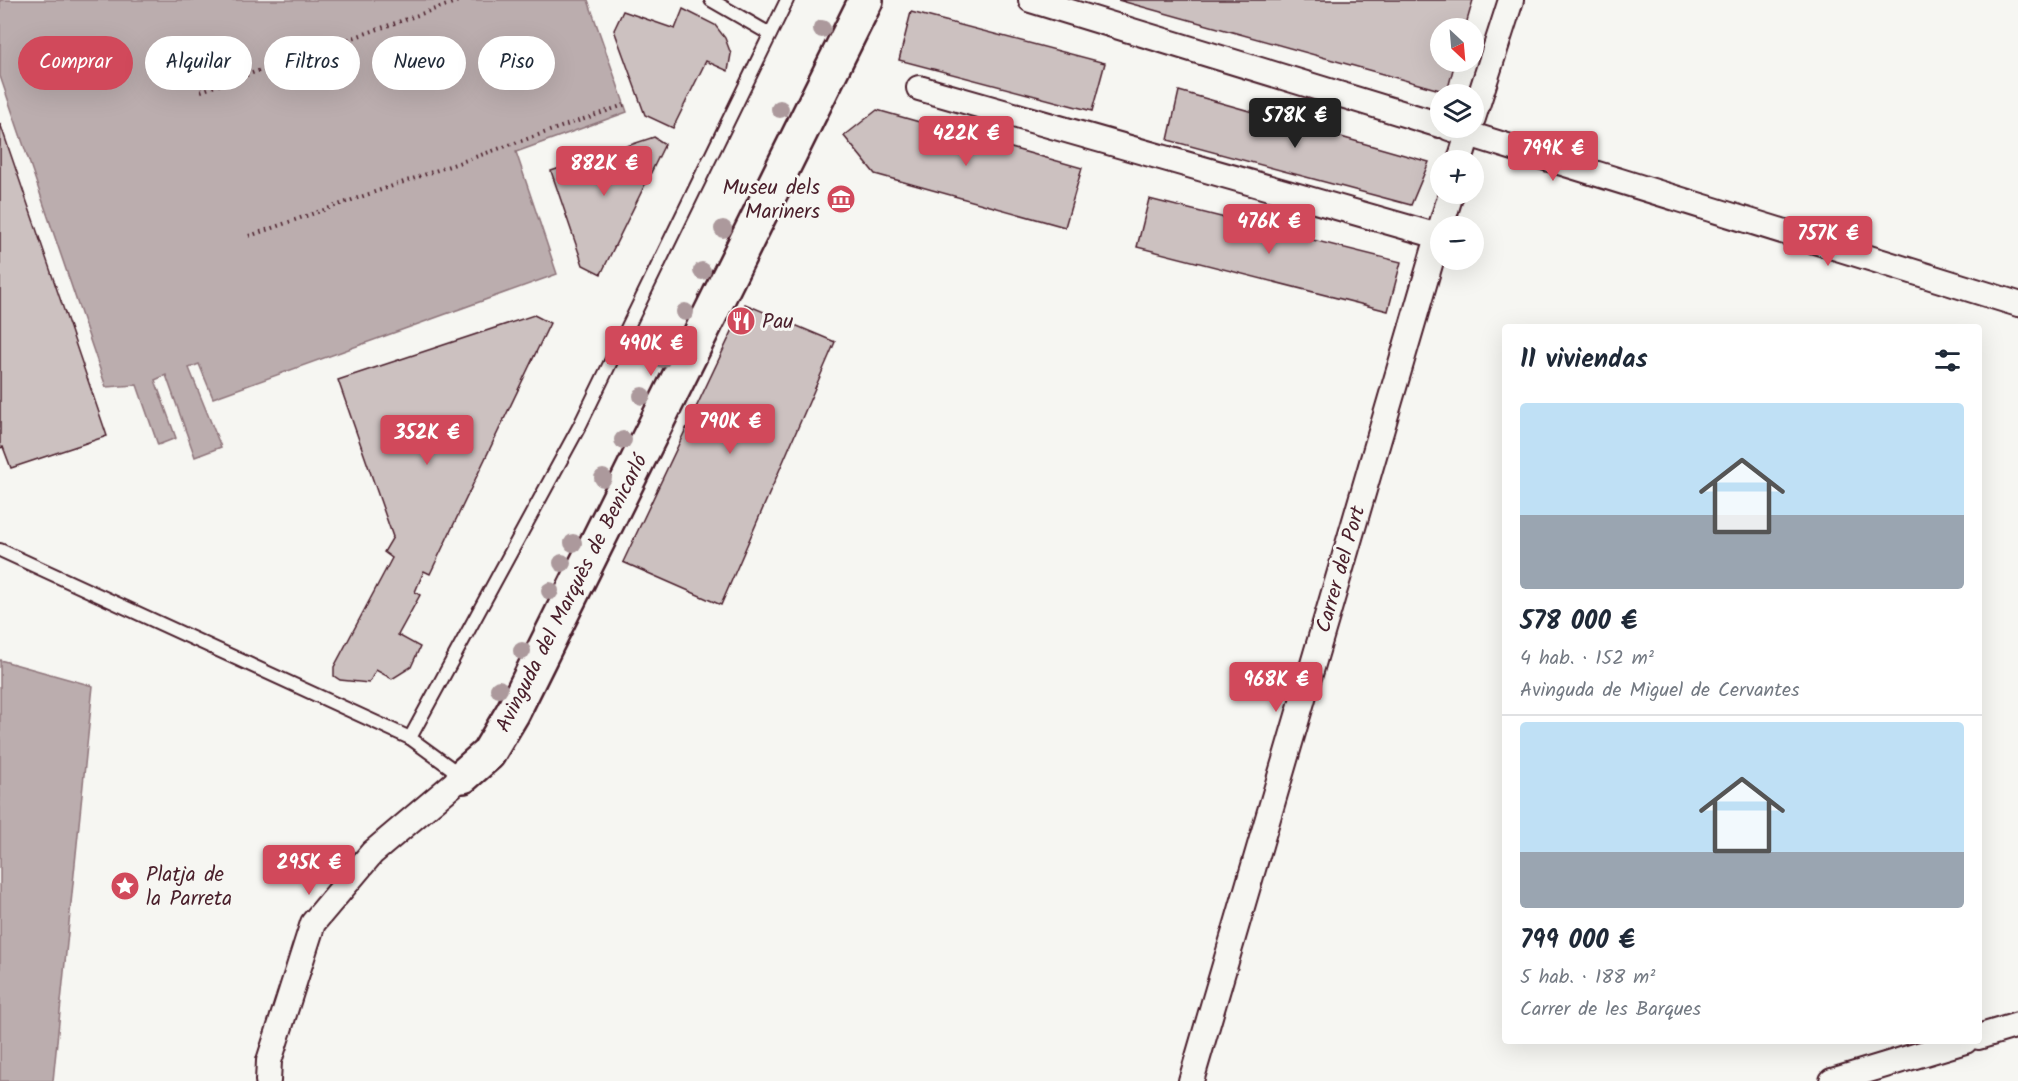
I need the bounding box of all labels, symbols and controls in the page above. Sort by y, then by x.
north arrow [1430,18,1484,72]
map controls [1430,18,1484,270]
chip: Comprar [18,36,133,90]
chip: Alquilar [145,36,252,90]
chip: Filtros [264,36,360,90]
chip: Nuevo [372,36,466,90]
chip: Piso [478,36,555,90]
button: layers [1430,84,1484,138]
pin: 578K € [1246,98,1344,149]
text: 578K € [1263,101,1327,133]
pin: 422K € [917,116,1015,167]
text: 422K € [933,119,999,151]
pin: 799K € [1504,131,1602,182]
text: 799K € [1522,134,1584,166]
pin: 882K € [555,146,653,197]
text: 882K € [570,149,638,181]
button: + [1430,150,1484,204]
place label: Museu dels Mariners [722,172,820,229]
museum icon: Museu dels Mariners [825,183,857,215]
pin: 476K € [1220,204,1318,255]
text: 476K € [1237,207,1301,239]
button: − [1430,216,1484,270]
pin: 757K € [1779,216,1877,267]
text: 757K € [1797,219,1859,251]
restaurant icon: Pau [725,305,757,337]
place label: Pau [762,306,793,339]
pin: 490K € [602,326,700,377]
text: 490K € [619,329,683,361]
text: 11 viviendas [1520,339,1648,381]
icon: filters [1931,344,1964,377]
pin: 790K € [681,404,779,455]
text: 790K € [699,407,761,439]
pin: 352K € [378,415,476,466]
text: 352K € [394,418,460,450]
icon: home [1688,442,1796,550]
street label: Avinguda del Marquès de Benicarló [488,448,658,739]
street label: Carrer del Port [1308,501,1376,637]
text: 578 000 € [1520,601,1637,643]
text: 4 hab. · 152 m² [1520,643,1654,675]
pin: 968K € [1227,662,1325,713]
text: 968K € [1243,665,1309,697]
text: Avinguda de Miguel de Cervantes [1520,675,1799,707]
icon: home [1688,761,1796,869]
pin: 295K € [260,845,358,896]
text: 295K € [277,848,341,880]
place label: Platja de la Parreta [146,859,232,916]
place icon: Platja de la Parreta [109,870,141,902]
text: 799 000 € [1520,920,1635,962]
text: 5 hab. · 188 m² [1520,962,1655,994]
text: Carrer de les Barques [1520,994,1701,1026]

